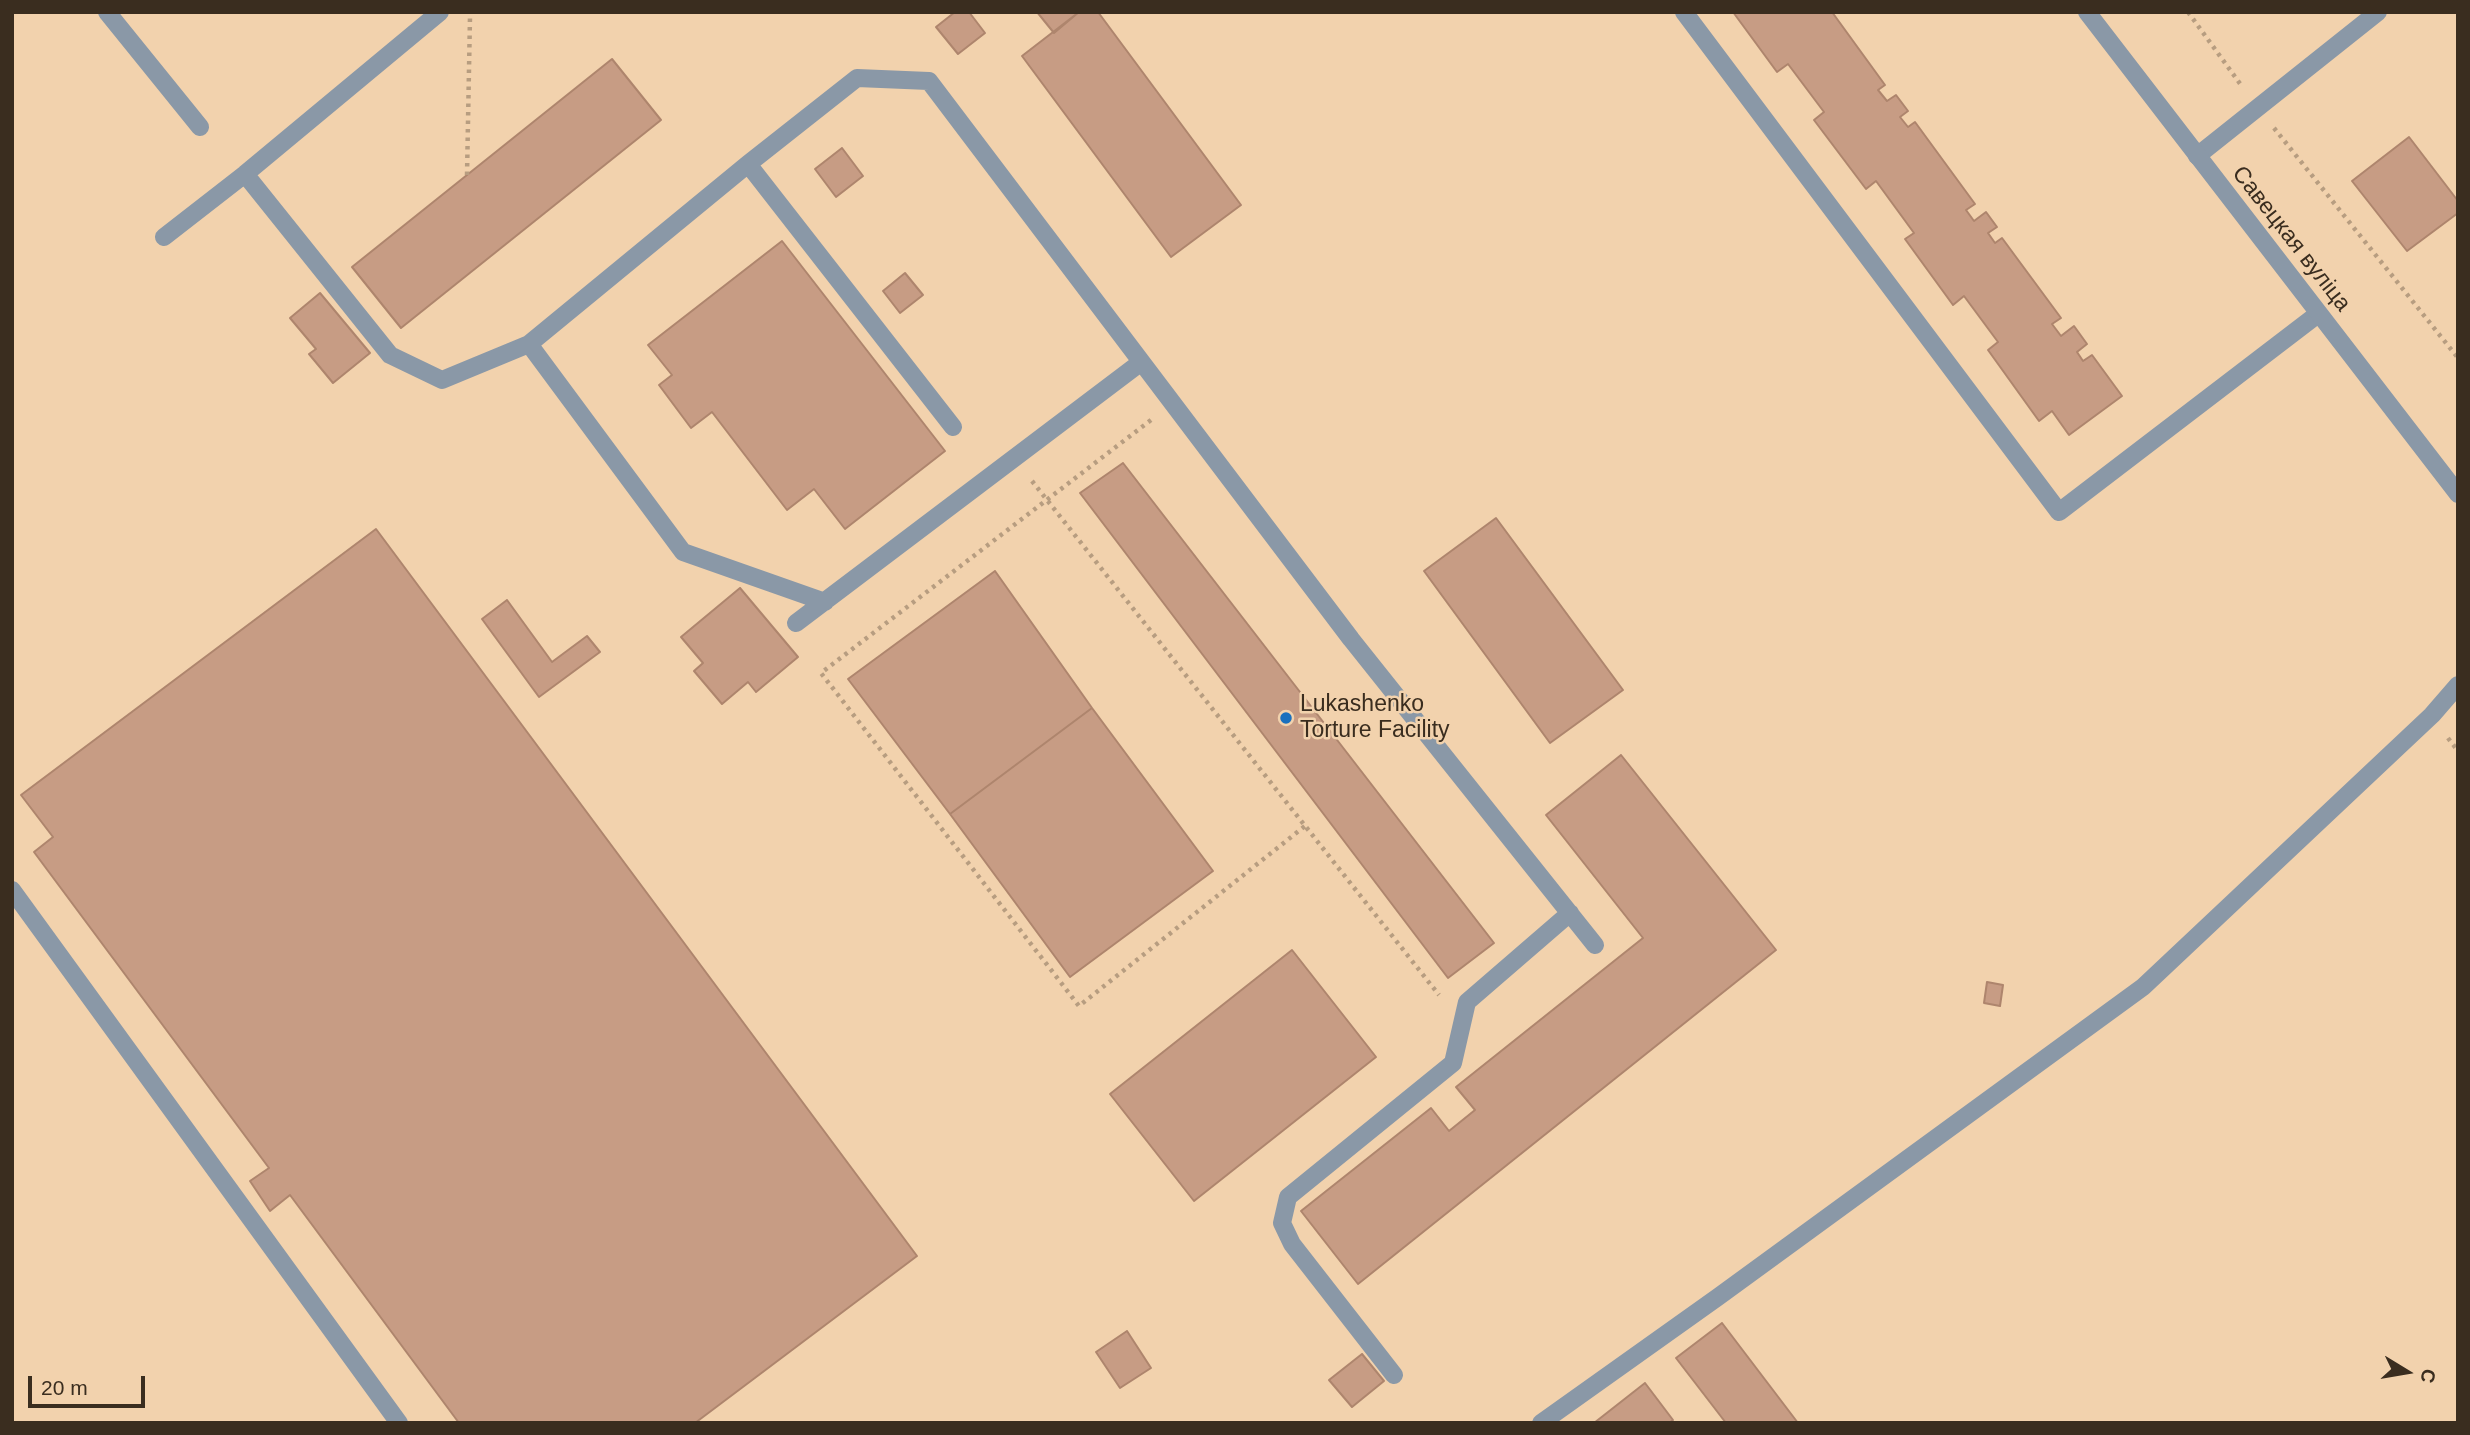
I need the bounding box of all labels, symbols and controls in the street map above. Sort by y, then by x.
street label: Савецкая вуліца [2226,161,2356,317]
place label: Lukashenko Torture Facility [1300,691,1450,745]
marker: Lukashenko Torture Facility [1278,710,1294,726]
north arrow [2372,1337,2442,1407]
scale bar [32,1362,149,1406]
text: С [2416,1367,2440,1385]
text: 20 m [41,1376,88,1399]

